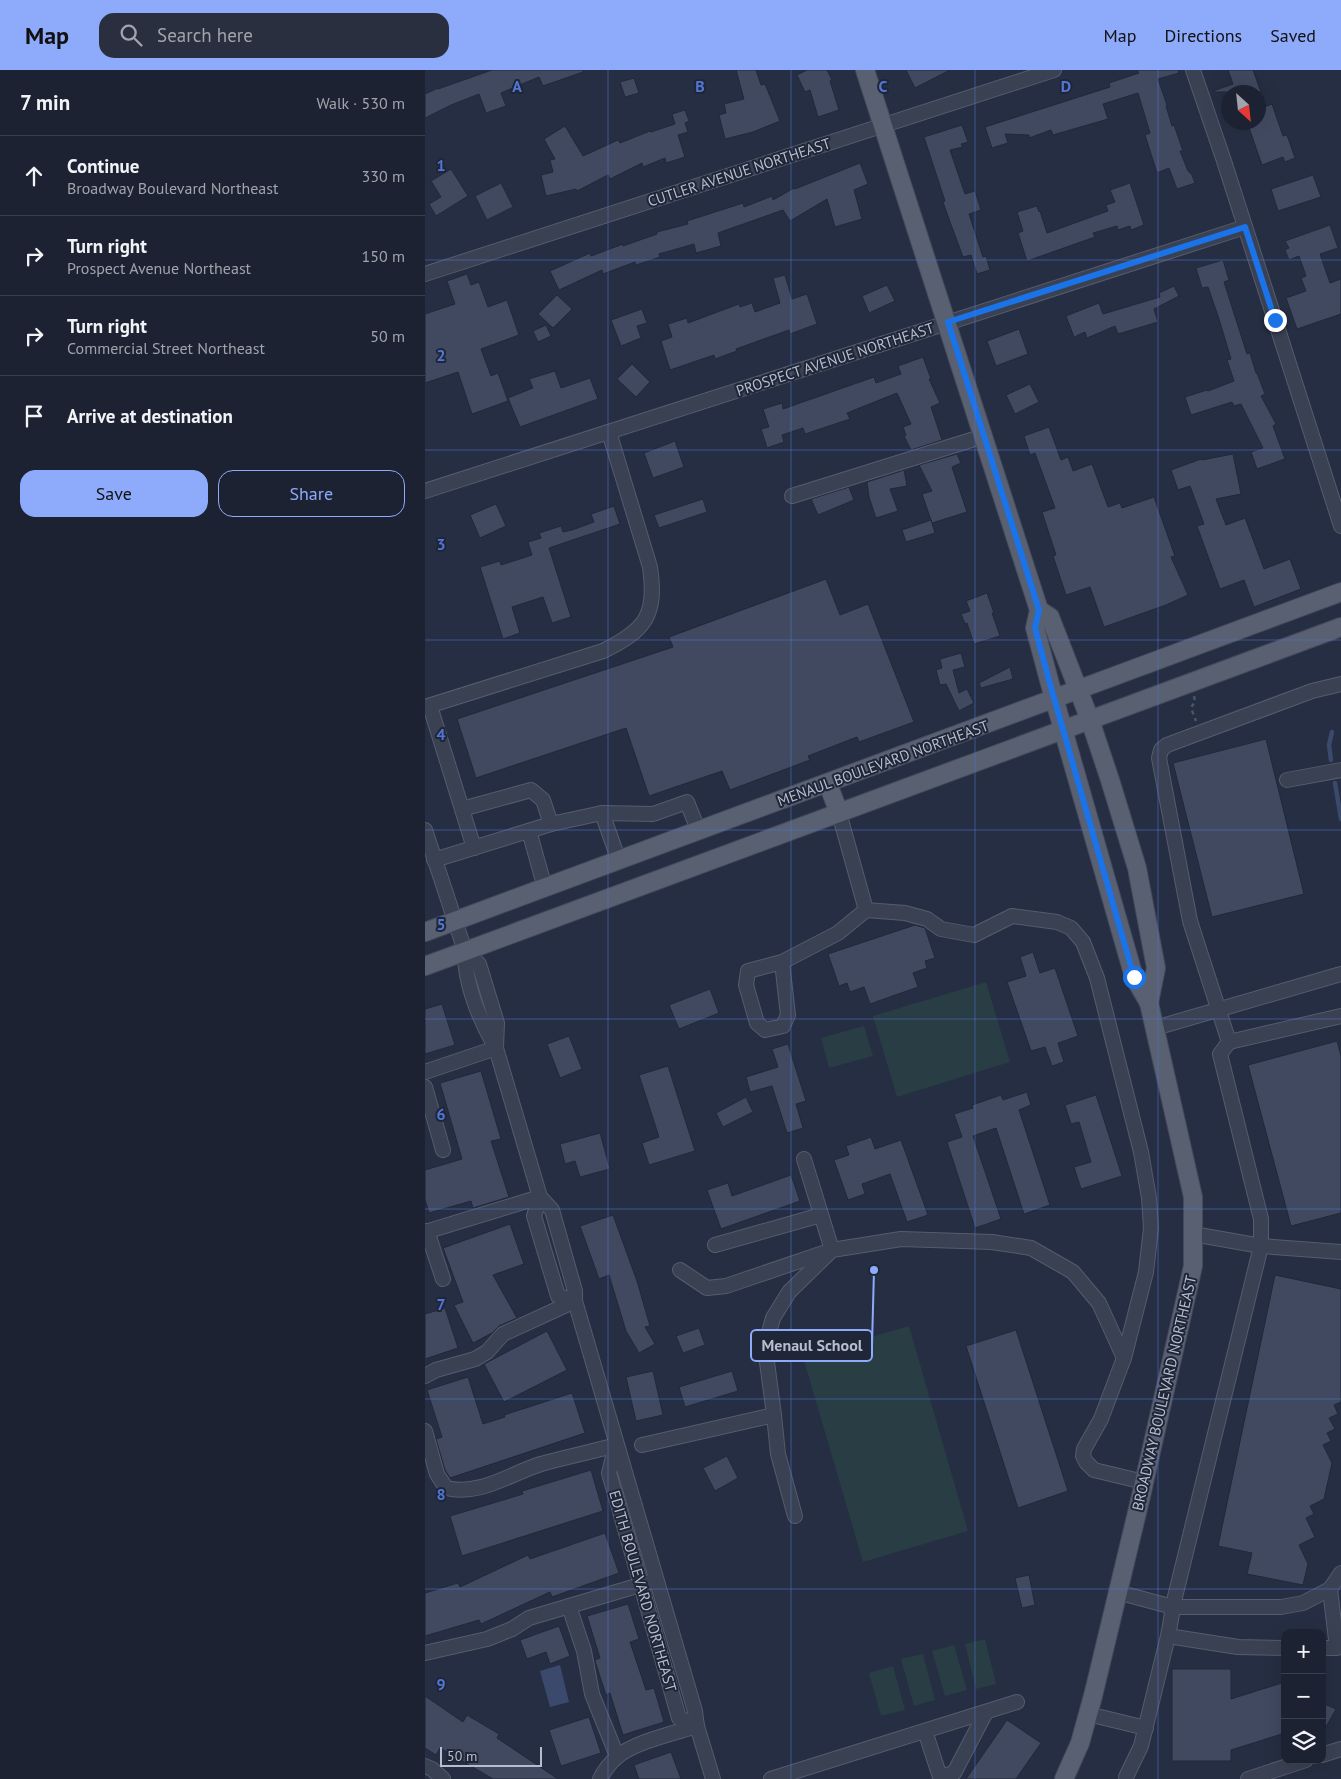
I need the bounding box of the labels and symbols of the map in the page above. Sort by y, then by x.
text: A [512,76,522,96]
text: B [695,76,705,96]
text: C [879,76,888,96]
text: D [1061,76,1071,96]
north arrow [1221,85,1266,130]
street label: CUTLER AVENUE NORTHEAST [645,133,834,211]
text: 1 [436,155,446,175]
route end [1264,309,1287,332]
street label: PROSPECT AVENUE NORTHEAST [734,318,937,400]
text: 2 [436,345,446,365]
text: 3 [436,534,446,554]
street label: MENAUL BOULEVARD NORTHEAST [775,716,992,810]
text: 4 [436,724,446,744]
text: 5 [436,914,446,934]
route start [1123,966,1146,989]
text: 6 [436,1104,446,1124]
street label: BROADWAY BOULEVARD NORTHEAST [1128,1273,1200,1512]
text: 7 [436,1294,446,1314]
callout: Menaul School [751,1330,872,1361]
text: Menaul School [762,1335,863,1355]
text: 8 [436,1484,446,1504]
street label: EDITH BOULEVARD NORTHEAST [605,1488,681,1694]
text: 9 [436,1674,446,1694]
scale bar [440,1744,543,1767]

